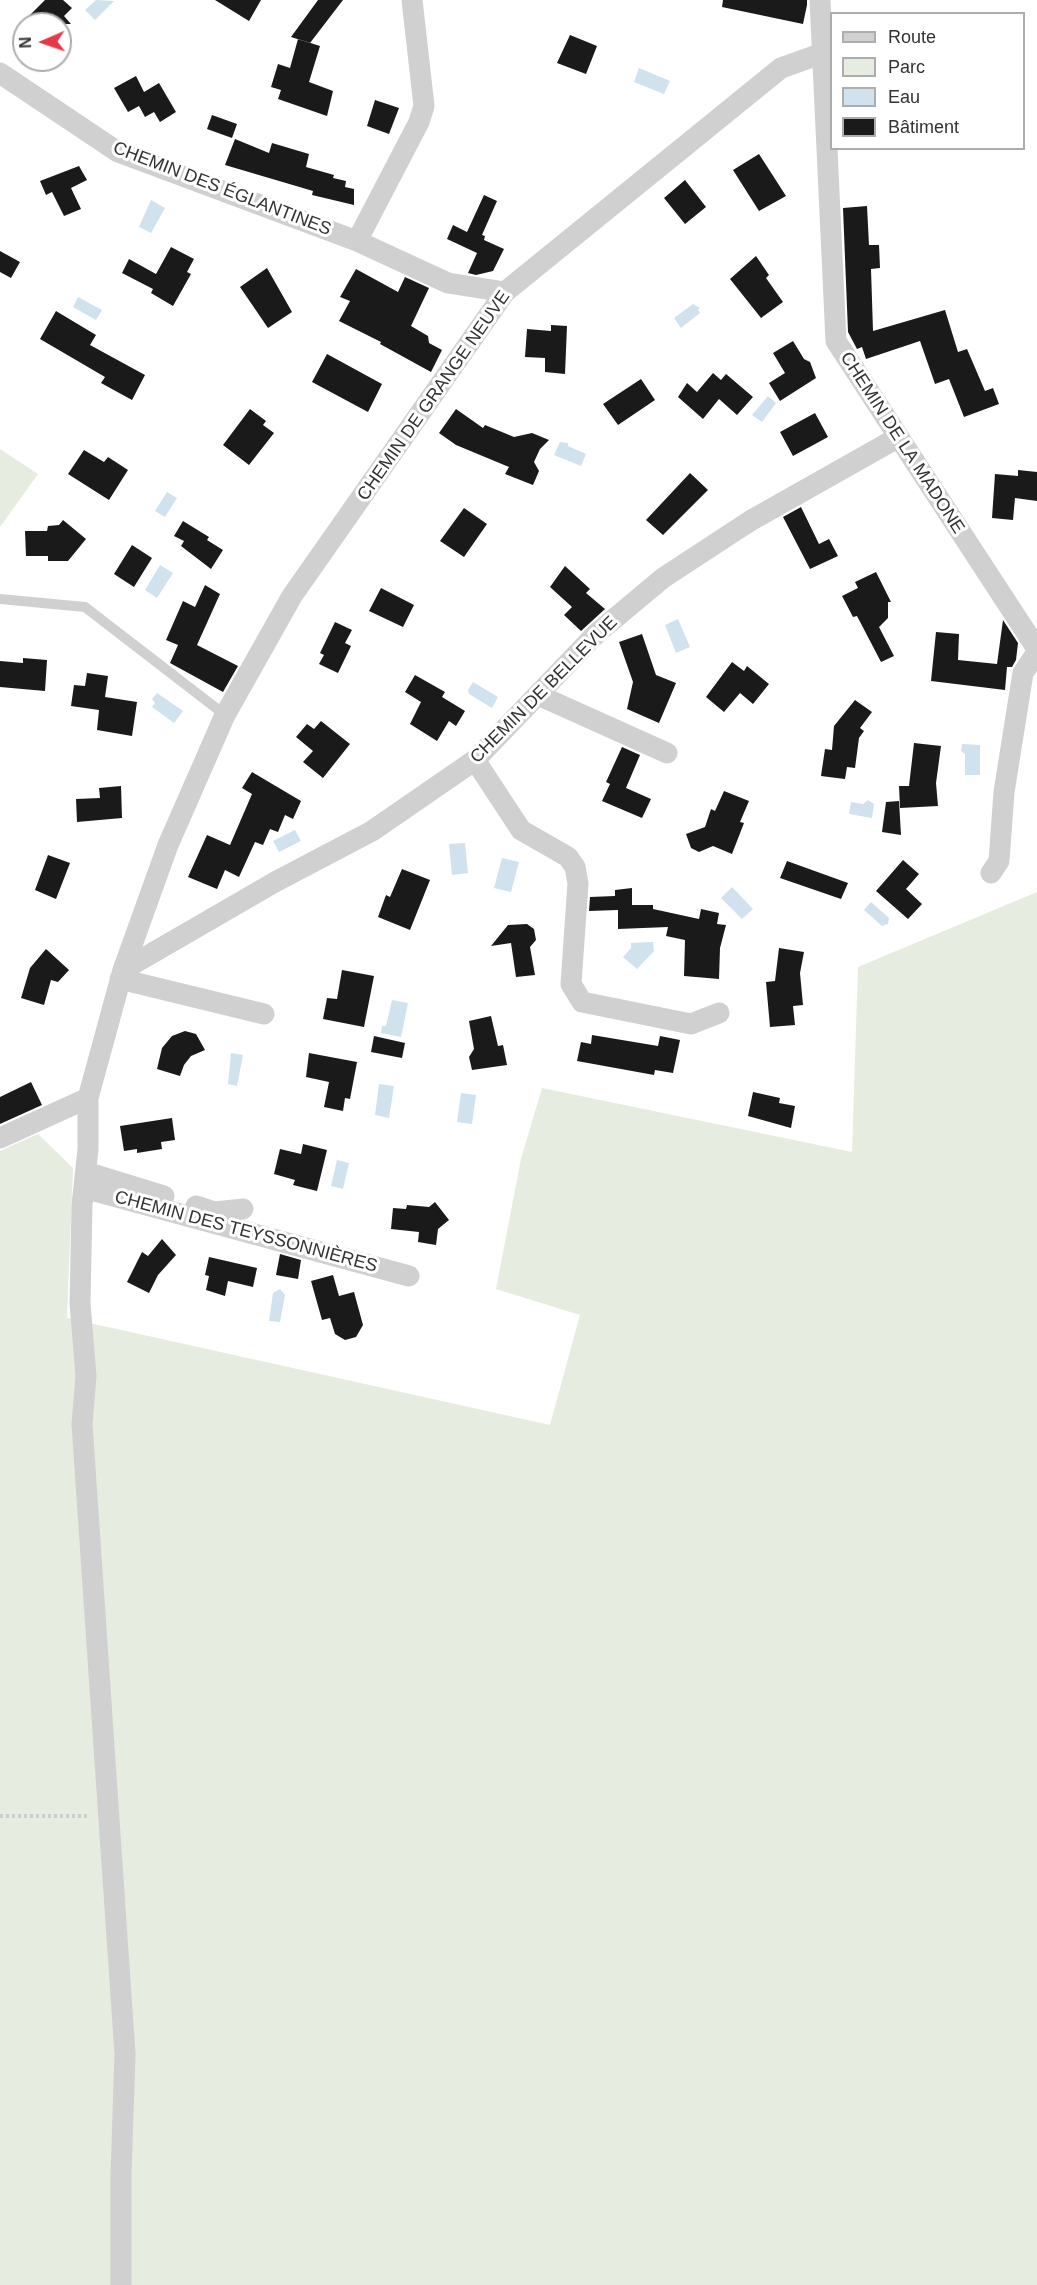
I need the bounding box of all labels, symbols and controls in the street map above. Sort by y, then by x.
north arrow [12,12,72,72]
legend [830,12,1025,150]
text: Route [888,27,936,47]
text: N [17,37,34,49]
text: Parc [888,57,925,77]
text: Eau [888,87,920,107]
text: Bâtiment [888,117,959,137]
street label: CHEMIN DES ÉGLANTINES [110,137,334,241]
street label: CHEMIN DE GRANGE NEUVE [353,287,515,505]
street label: CHEMIN DE LA MADONE [835,348,969,538]
street label: CHEMIN DE BELLEVUE [466,612,622,768]
street label: CHEMIN DES TEYSSONNIÈRES [112,1186,380,1278]

